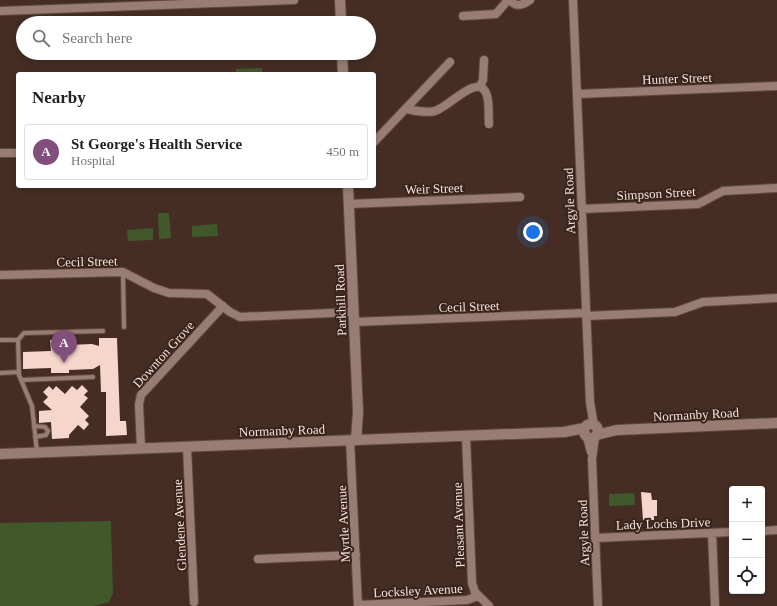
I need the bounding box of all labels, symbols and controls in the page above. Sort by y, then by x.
search box [16,16,376,60]
icon: search [30,27,52,49]
text: Search here [62,30,132,46]
street label: Hunter Street [642,70,712,87]
text: Nearby [32,88,86,107]
text: St George's Health Service [71,136,242,152]
text: A [41,144,51,159]
text: 450 m [326,144,359,159]
text: Hospital [71,153,115,168]
street label: Argyle Road [561,167,578,235]
street label: Weir Street [405,180,464,197]
street label: Simpson Street [616,184,696,203]
your location [523,222,543,242]
street label: Cecil Street [56,253,118,270]
street label: Parkhill Road [332,263,349,336]
street label: Cecil Street [438,298,500,315]
street label: Downton Grove [130,318,197,391]
pin: A [51,330,77,363]
street label: Normanby Road [653,405,740,424]
street label: Normanby Road [239,421,326,440]
street label: Glendene Avenue [170,479,189,571]
street label: Pleasant Avenue [450,482,467,568]
street label: Myrtle Avenue [334,485,353,563]
map controls [729,486,765,594]
button: + [729,486,765,522]
street label: Argyle Road [575,499,592,567]
street label: Lady Lochs Drive [615,514,711,533]
button: − [729,522,765,558]
button: locate [729,558,765,594]
street label: Locksley Avenue [373,581,463,600]

